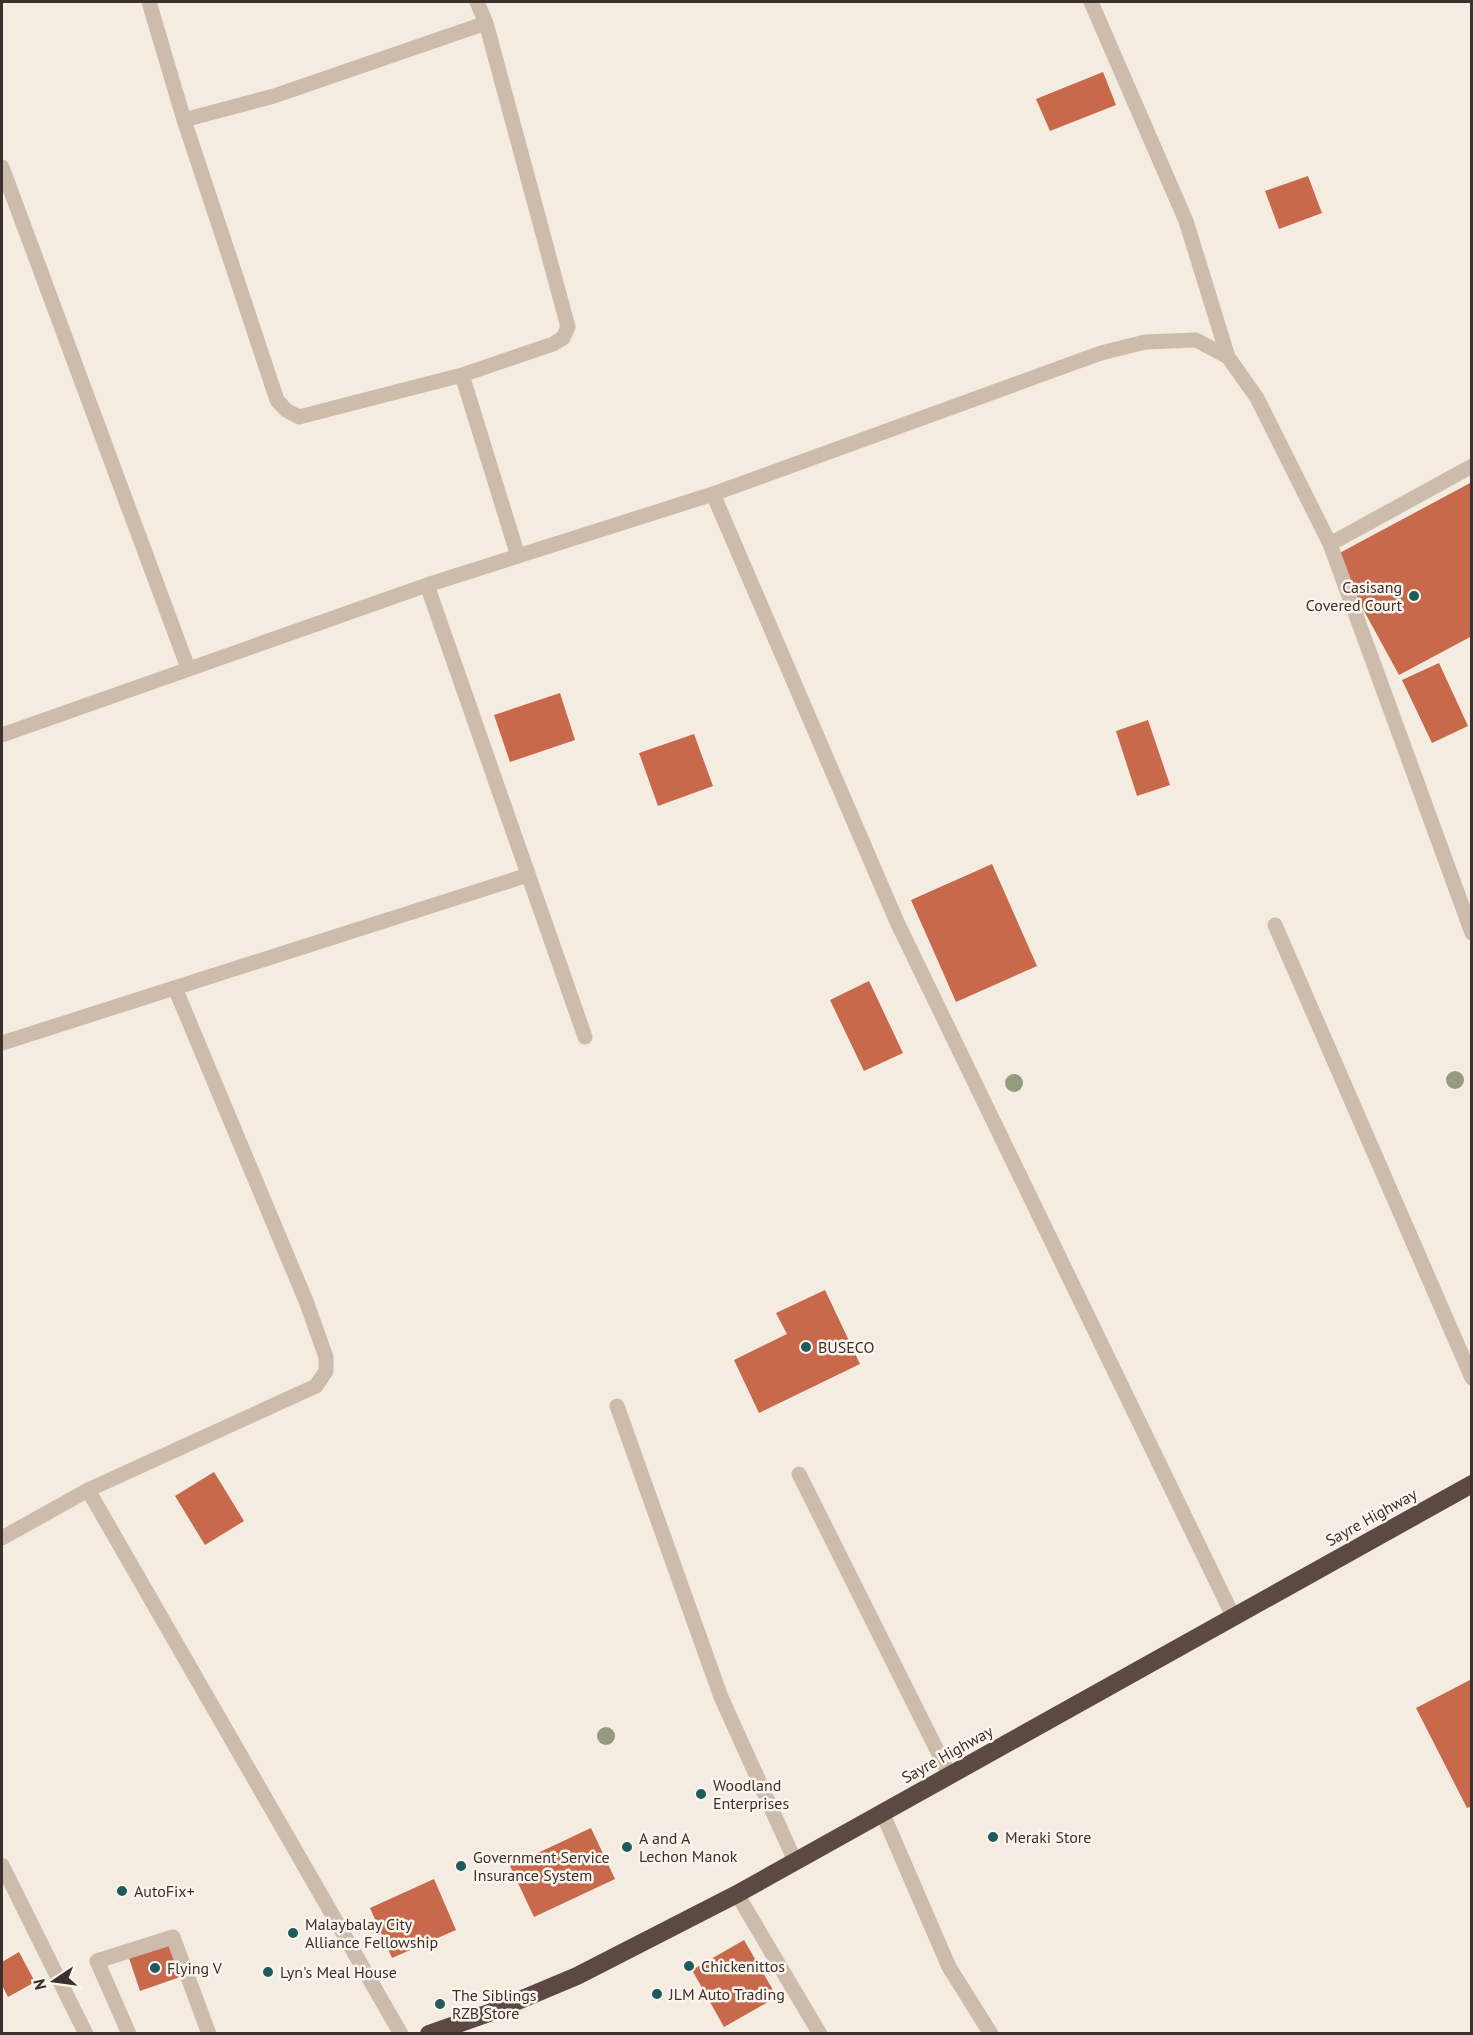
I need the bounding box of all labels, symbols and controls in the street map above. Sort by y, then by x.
place label: Casisang Covered Court [1306,577,1403,615]
marker: Casisang Covered Court [1407,589,1421,603]
place label: BUSECO [818,1337,875,1357]
marker: BUSECO [799,1340,813,1354]
street label: Sayre Highway [1322,1483,1421,1550]
street label: Sayre Highway [898,1720,997,1787]
place label: Woodland Enterprises [713,1775,789,1813]
marker: Woodland Enterprises [694,1787,708,1801]
place label: Meraki Store [1005,1827,1091,1847]
place label: A and A Lechon Manok [639,1828,738,1866]
marker: Meraki Store [986,1830,1000,1844]
marker: A and A Lechon Manok [620,1840,634,1854]
place label: Government Service Insurance System [473,1847,610,1885]
marker: Government Service Insurance System [454,1859,468,1873]
place label: AutoFix+ [134,1881,195,1901]
marker: AutoFix+ [115,1884,129,1898]
place label: Malaybalay City Alliance Fellowship [305,1914,438,1952]
marker: Malaybalay City Alliance Fellowship [286,1926,300,1940]
north arrow [24,1951,84,2011]
place label: Chickenittos [701,1956,785,1976]
place label: Flying V [167,1958,223,1978]
marker: Chickenittos [682,1959,696,1973]
marker: Flying V [148,1961,162,1975]
place label: Lyn's Meal House [280,1962,397,1982]
marker: Lyn's Meal House [261,1965,275,1979]
text: N [28,1977,50,1992]
place label: JLM Auto Trading [668,1984,785,2004]
place label: The Siblings RZB Store [452,1985,537,2023]
marker: JLM Auto Trading [650,1987,664,2001]
marker: The Siblings RZB Store [433,1997,447,2011]

